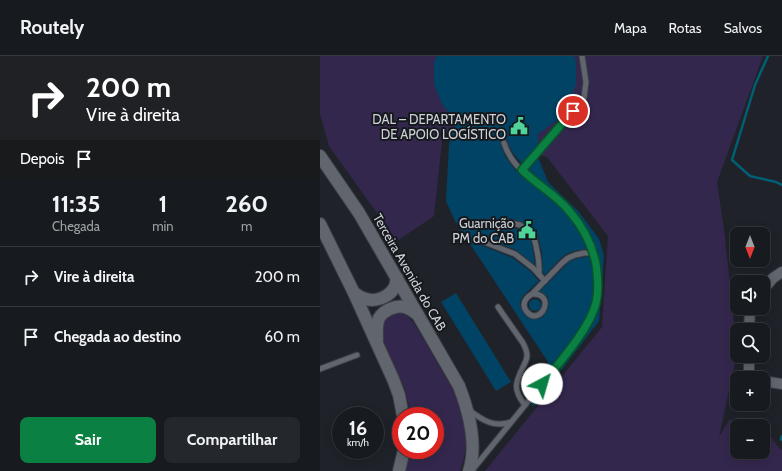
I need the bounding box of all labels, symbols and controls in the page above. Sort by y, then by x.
text: Routely [20,16,84,39]
text: Mapa [614,19,647,37]
text: Rotas [669,19,702,37]
text: Salvos [724,19,762,37]
text: 200 m [86,70,171,104]
icon: right [20,72,72,124]
pin [556,94,590,128]
icon: arrive [562,100,584,122]
text: Vire à direita [86,104,180,126]
place label: DAL – DEPARTAMENTO DE APOIO LOGÍSTICO [372,111,506,142]
public building icon: DAL – DEPARTAMENTO DE APOIO LOGÍSTICO [509,116,529,136]
icon: arrive [73,148,95,170]
text: Depois [20,150,65,168]
text: 11:35 [52,189,101,218]
text: 1 [158,189,167,218]
text: 260 [225,189,268,218]
street label: Terceira Avenida do CAB [370,210,450,334]
place label: Guarnição PM do CAB [452,215,514,246]
text: Chegada [52,218,100,234]
text: min [152,218,174,234]
text: m [241,218,252,234]
public building icon: Guarnição PM do CAB [517,220,537,240]
north arrow [730,227,770,267]
map controls [730,227,770,459]
icon: right [20,266,42,288]
text: Vire à direita [54,268,135,286]
text: 200 m [255,268,300,286]
button: sound [730,275,770,315]
button: search [730,323,770,363]
icon: arrive [20,326,42,348]
text: Chegada ao destino [54,328,181,346]
text: 60 m [264,328,300,346]
position arrow [521,363,563,405]
button: + [730,371,770,411]
speed limit sign: 20 [392,407,444,459]
text: 16 [349,416,367,440]
button: Sair [20,417,156,463]
button: Compartilhar [164,417,300,463]
button: − [730,419,770,459]
text: km/h [347,436,369,449]

